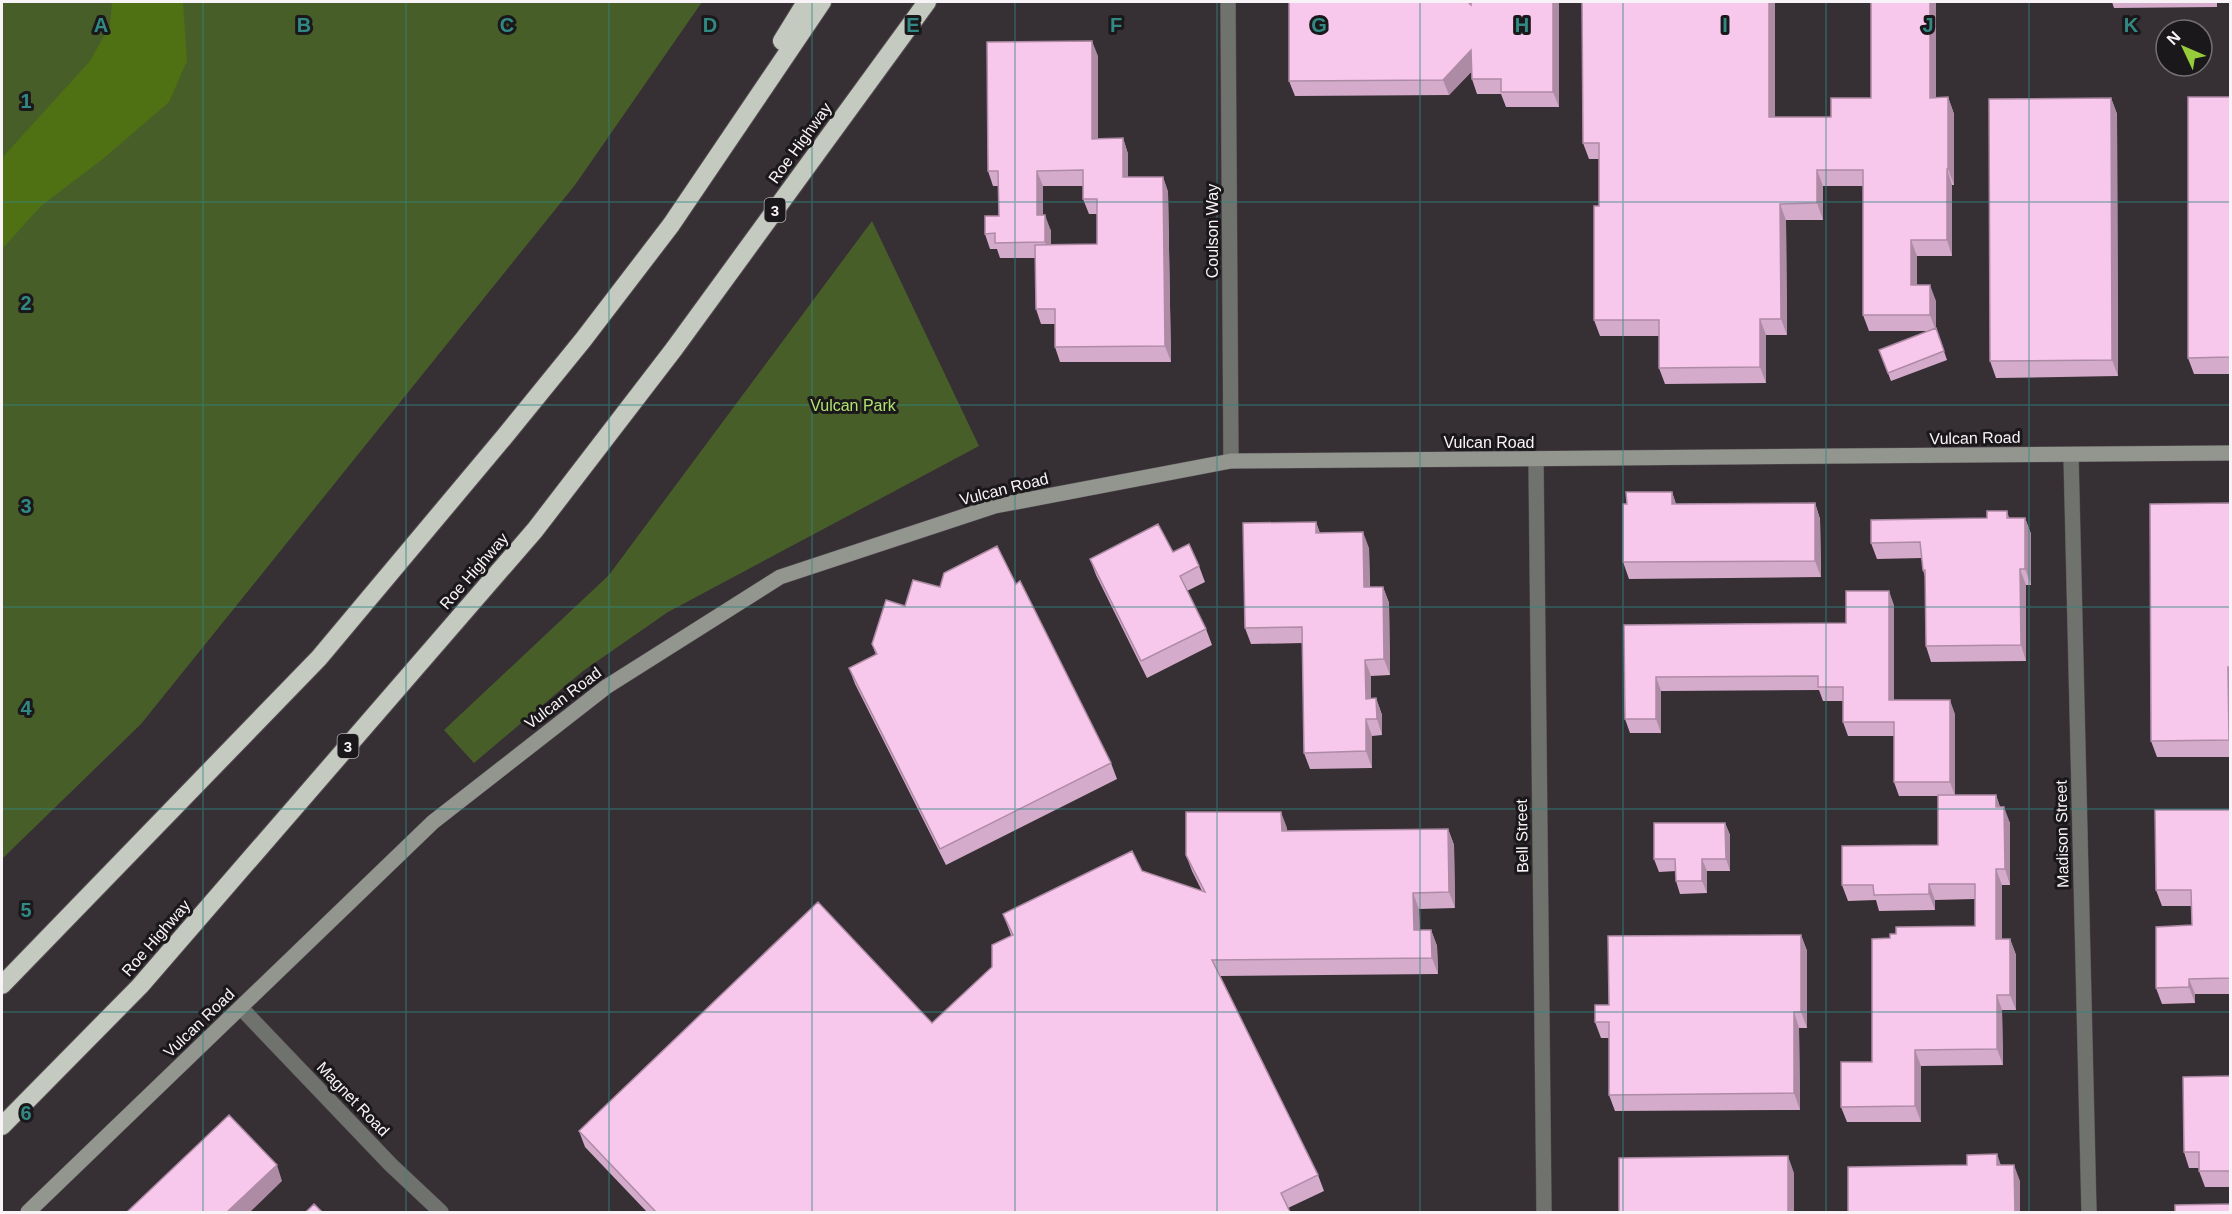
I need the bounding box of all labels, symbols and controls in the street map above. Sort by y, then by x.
text: A [94,14,108,36]
text: B [297,14,311,36]
text: C [500,14,514,36]
text: D [703,14,717,36]
text: E [906,14,920,36]
text: F [1110,14,1122,36]
text: G [1311,14,1327,36]
text: H [1515,14,1529,36]
text: I [1722,14,1728,36]
text: J [1922,14,1934,36]
text: K [2124,14,2139,36]
north arrow [2154,18,2214,78]
text: N [2163,28,2184,48]
text: 1 [20,90,32,112]
street label: Roe Highway [765,100,835,186]
street label: Coulson Way [1204,184,1221,278]
road number: 3 [764,198,786,222]
text: 2 [20,292,32,314]
park label: Vulcan Park [810,397,897,414]
street label: Vulcan Road [1929,429,2021,447]
street label: Vulcan Road [1443,434,1535,451]
street label: Vulcan Road [958,470,1050,508]
text: 3 [20,495,32,517]
street label: Roe Highway [436,530,512,612]
street label: Vulcan Road [522,664,604,732]
text: 4 [20,697,32,719]
road number: 3 [338,734,358,758]
street label: Madison Street [2053,780,2071,888]
street label: Bell Street [1513,798,1531,873]
street label: Roe Highway [118,897,194,979]
text: 5 [20,899,32,921]
street label: Vulcan Road [160,985,238,1061]
street label: Magnet Road [314,1059,392,1139]
text: 6 [20,1102,32,1124]

